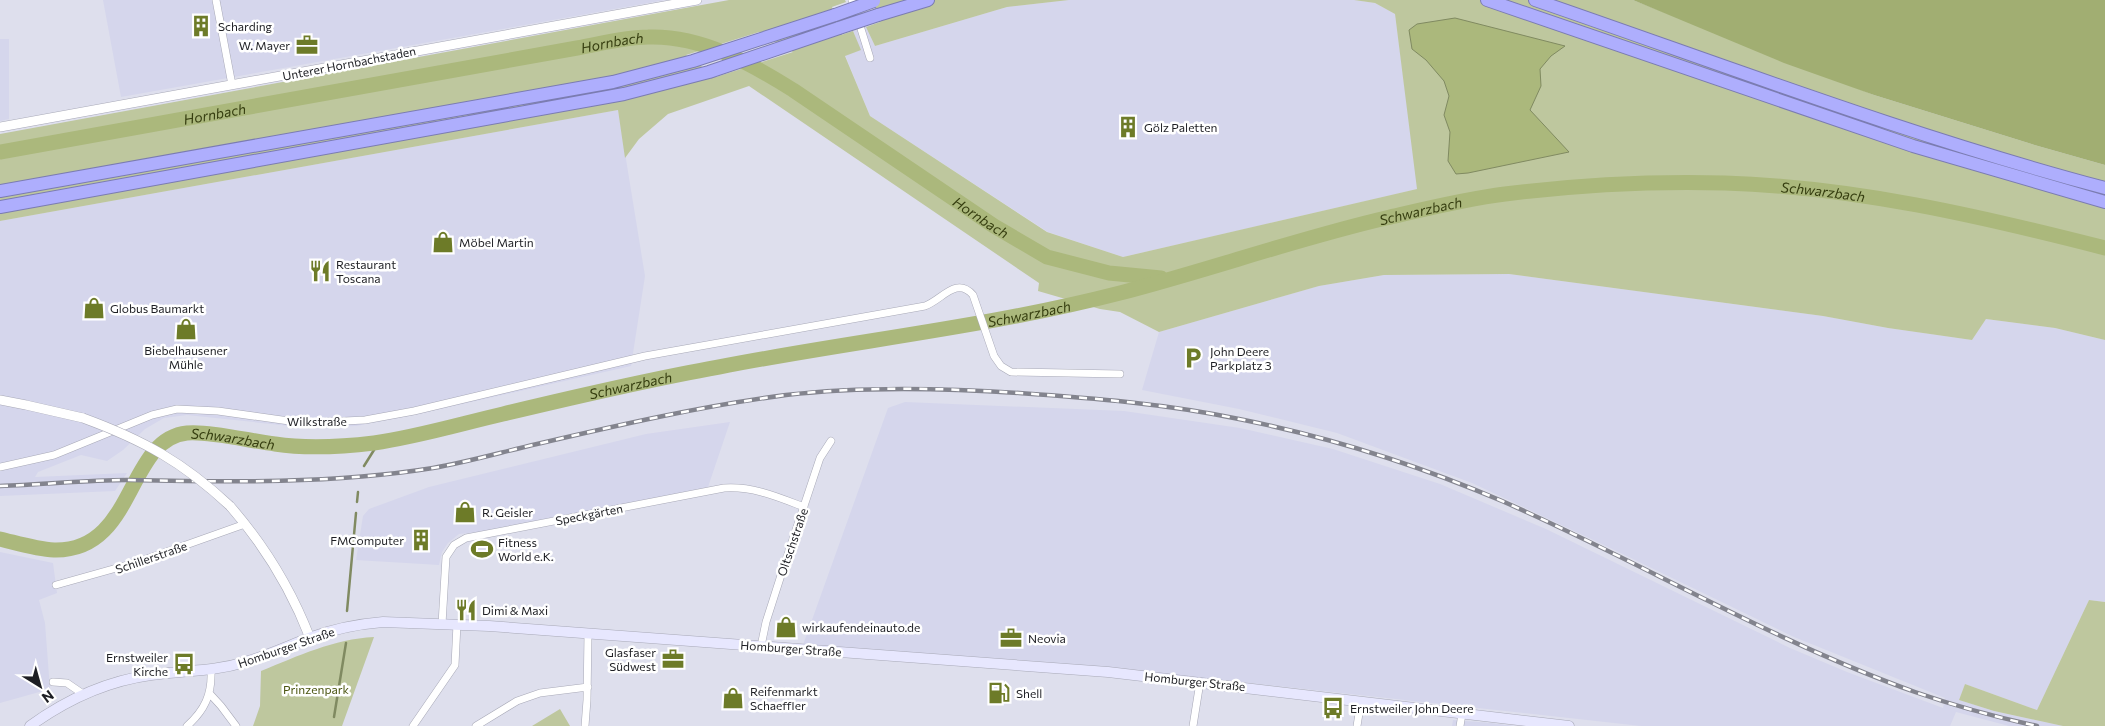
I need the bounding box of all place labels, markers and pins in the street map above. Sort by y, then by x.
building icon: Scharding [188,13,214,39]
place label: Scharding [218,19,273,33]
office icon: W. Mayer [294,32,320,58]
place label: W. Mayer [239,38,290,52]
building icon: Gölz Paletten [1115,114,1141,140]
place label: Gölz Paletten [1144,120,1217,134]
shop icon: Möbel Martin [430,229,456,255]
place label: Möbel Martin [459,235,534,249]
place label: Restaurant Toscana [336,257,396,285]
restaurant icon: Restaurant Toscana [307,258,333,284]
shop icon: Globus Baumarkt [81,295,107,321]
place label: Globus Baumarkt [110,301,204,315]
shop icon: Biebelhausener Mühle [173,316,199,342]
place label: Biebelhausener Mühle [144,343,228,371]
place label: John Deere Parkplatz 3 [1210,344,1272,372]
parking icon: John Deere Parkplatz 3 [1180,345,1206,371]
shop icon: R. Geisler [452,499,478,525]
place label: R. Geisler [482,505,533,519]
building icon: FMComputer [408,527,434,553]
place label: FMComputer [330,533,404,547]
place label: Fitness World e.K. [498,535,554,563]
sports icon: Fitness World e.K. [469,536,495,562]
restaurant icon: Dimi & Maxi [453,597,479,623]
place label: Dimi & Maxi [482,603,548,617]
shop icon: wirkaufendeinauto.de [773,614,799,640]
place label: wirkaufendeinauto.de [802,620,920,634]
office icon: Neovia [998,625,1024,651]
place label: Neovia [1028,631,1066,645]
place label: Glasfaser Südwest [605,645,656,673]
office icon: Glasfaser Südwest [660,646,686,672]
place label: Ernstweiler Kirche [106,650,168,678]
bus stop icon: Ernstweiler Kirche [171,651,197,677]
fuel station icon: Shell [986,680,1012,706]
place label: Reifenmarkt Schaeffler [750,684,818,712]
shop icon: Reifenmarkt Schaeffler [720,685,746,711]
place label: Shell [1016,686,1042,700]
bus stop icon: Ernstweiler John Deere [1320,695,1346,721]
place label: Ernstweiler John Deere [1350,701,1474,716]

